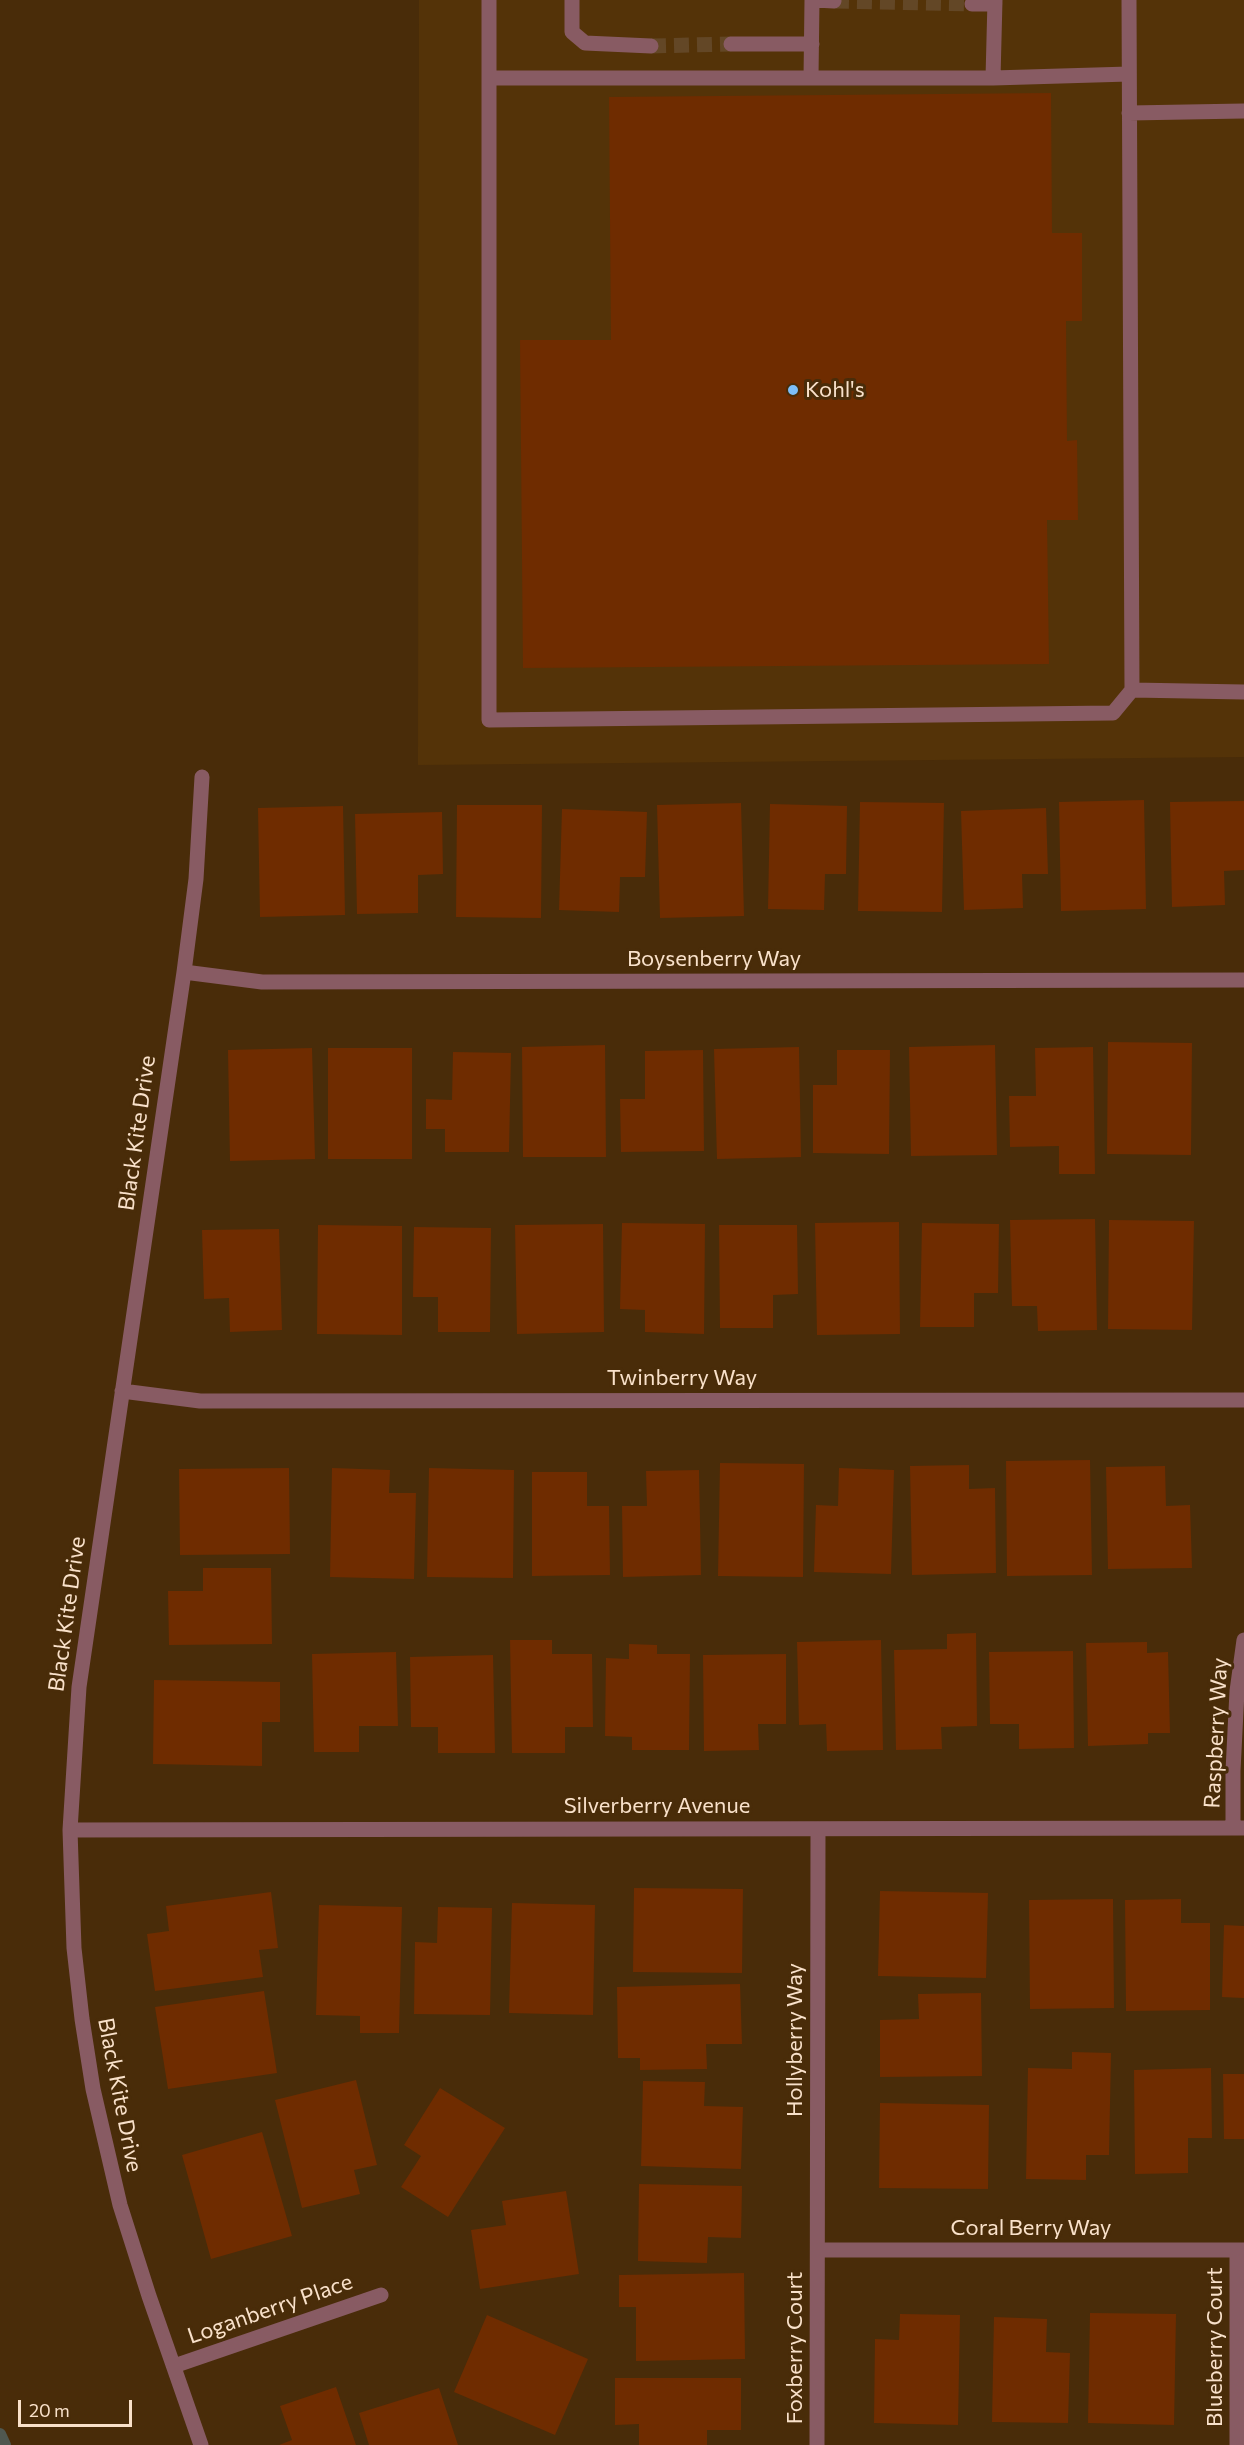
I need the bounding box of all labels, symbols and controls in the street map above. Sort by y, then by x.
place label: Kohl's [805,377,865,403]
marker: Kohl's [786,383,800,397]
street label: Boysenberry Way [627,946,801,972]
street label: Black Kite Drive [113,1054,161,1212]
street label: Twinberry Way [607,1365,757,1391]
street label: Black Kite Drive [43,1535,91,1693]
street label: Raspberry Way [1199,1657,1233,1809]
street label: Silverberry Avenue [564,1793,750,1819]
street label: Hollyberry Way [782,1963,808,2117]
street label: Black Kite Drive [92,2016,148,2174]
street label: Coral Berry Way [951,2215,1111,2241]
street label: Blueberry Court [1202,2267,1228,2427]
street label: Loganberry Place [184,2268,356,2350]
street label: Foxberry Court [782,2272,808,2424]
scale bar [21,2388,135,2426]
text: 20 m [29,2399,70,2421]

